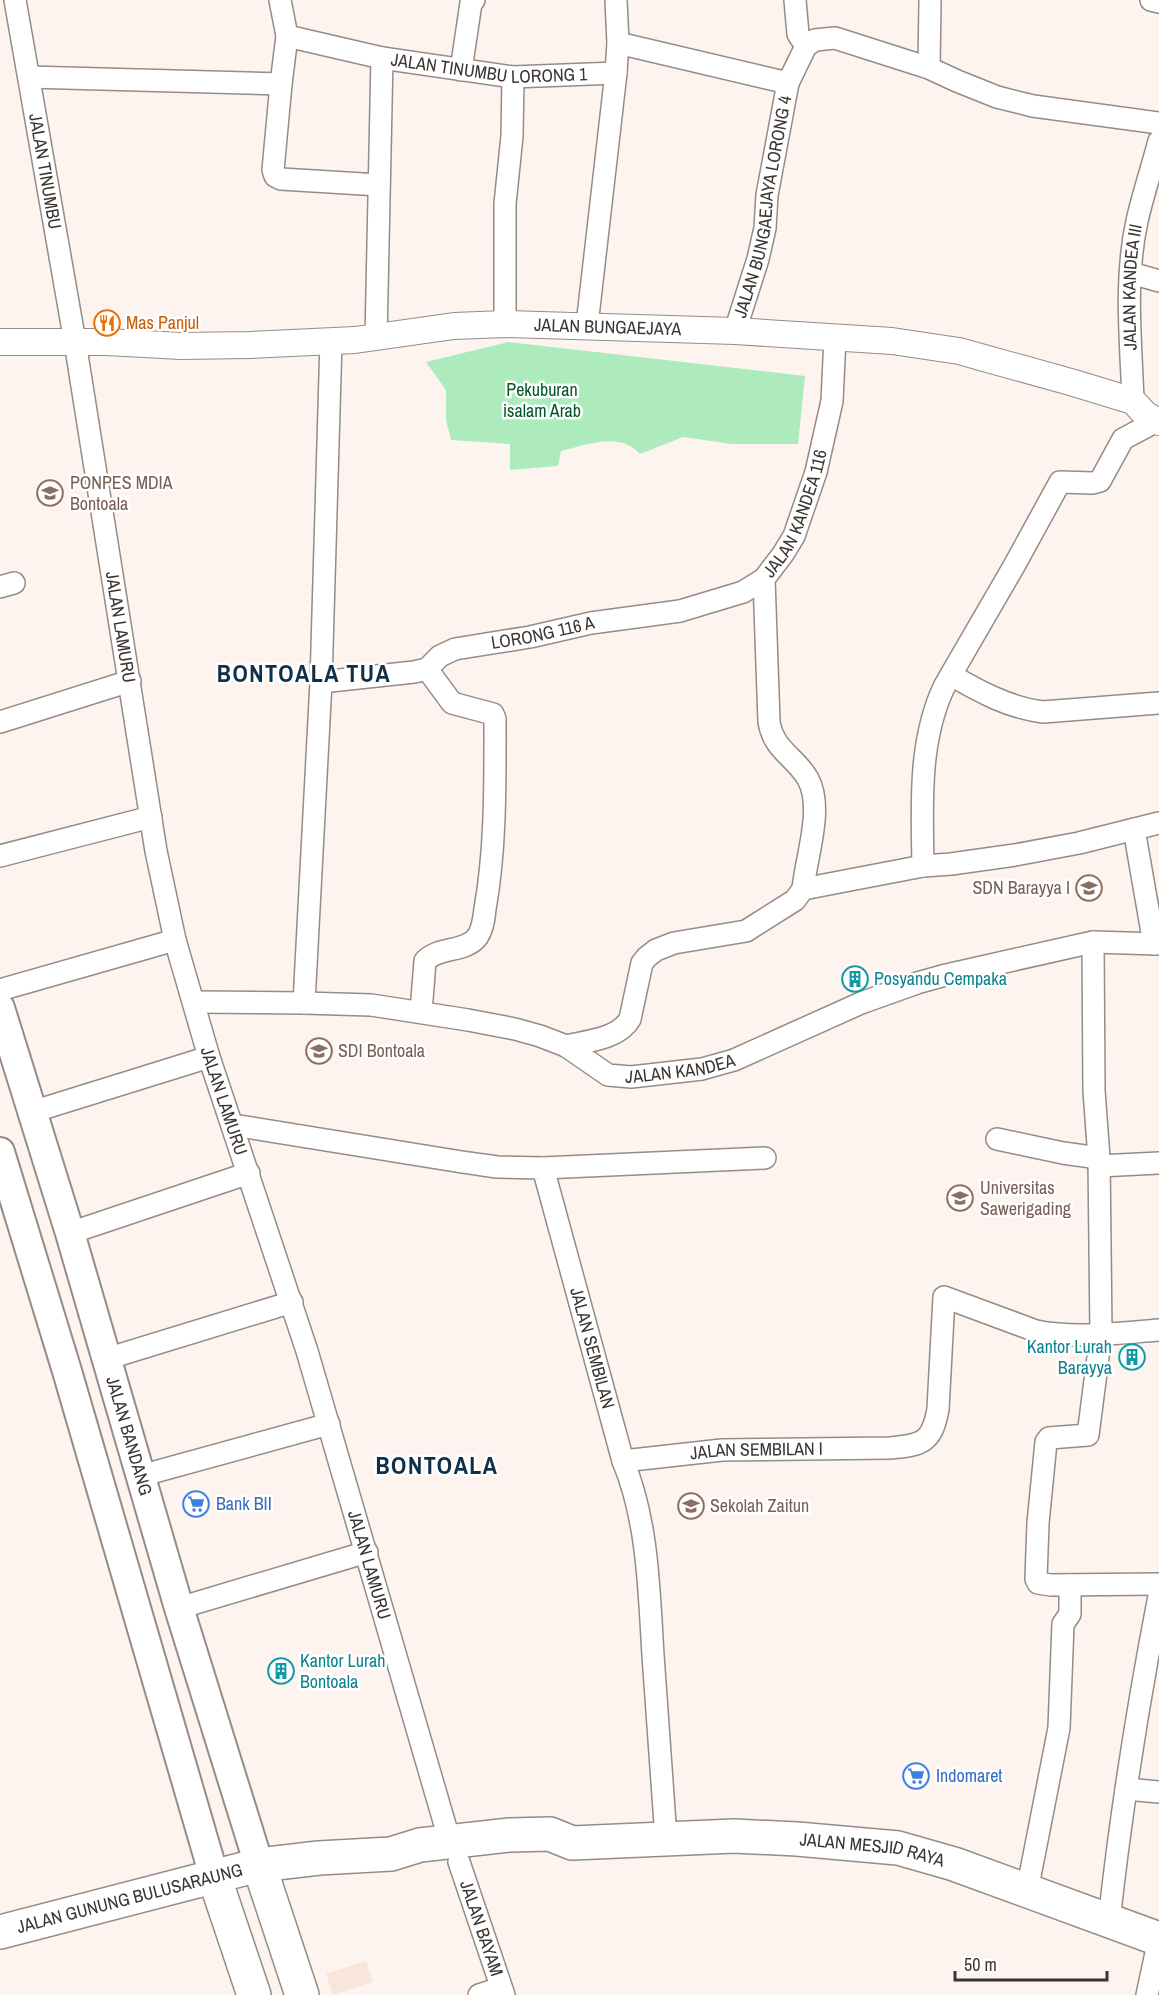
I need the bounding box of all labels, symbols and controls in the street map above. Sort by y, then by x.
street label: JALAN TINUMBU LORONG 1 [389,46,589,89]
street label: JALAN BUNGAEJAYA LORONG 4 [727,93,797,321]
street label: JALAN TINUMBU [23,111,68,231]
street label: JALAN KANDEA III [1116,222,1148,351]
restaurant icon: Mas Panjul [92,308,122,338]
place label: Mas Panjul [126,310,199,335]
street label: JALAN BUNGAEJAYA [534,312,682,341]
park label: Pekuburan isalam Arab [503,377,581,423]
street label: JALAN KANDEA 116 [757,447,833,582]
place label: PONPES MDIA Bontoala [70,470,173,516]
school or university icon: PONPES MDIA Bontoala [35,478,65,508]
street label: JALAN LAMURU [100,570,142,685]
street label: LORONG 116 A [489,610,597,655]
district label: BONTOALA TUA [217,657,391,689]
school or university icon: SDN Barayya I [1074,873,1104,903]
place label: SDN Barayya I [972,875,1070,900]
building icon: Posyandu Cempaka [840,964,870,994]
place label: Posyandu Cempaka [874,966,1007,991]
school or university icon: SDI Bontoala [304,1036,334,1066]
place label: SDI Bontoala [338,1038,425,1063]
street label: JALAN LAMURU [195,1044,254,1158]
street label: JALAN KANDEA [625,1047,738,1089]
place label: Universitas Sawerigading [980,1175,1072,1221]
school or university icon: Universitas Sawerigading [945,1183,975,1213]
street label: JALAN SEMBILAN [564,1284,621,1411]
place label: Kantor Lurah Barayya [1027,1334,1112,1380]
building icon: Kantor Lurah Barayya [1117,1342,1147,1372]
street label: JALAN BANDANG [100,1373,159,1498]
street label: JALAN SEMBILAN I [689,1436,823,1465]
district label: BONTOALA [375,1449,499,1481]
supermarket icon: Bank BII [181,1489,211,1519]
place label: Bank BII [216,1491,272,1516]
school or university icon: Sekolah Zaitun [676,1491,706,1521]
place label: Sekolah Zaitun [710,1493,809,1518]
street label: JALAN LAMURU [342,1507,397,1622]
place label: Kantor Lurah Bontoala [300,1648,385,1694]
building icon: Kantor Lurah Bontoala [266,1656,296,1686]
supermarket icon: Indomaret [901,1761,931,1791]
place label: Indomaret [936,1763,1002,1788]
street label: JALAN MESJID RAYA [799,1826,948,1873]
street label: JALAN GUNUNG BULUSARAUNG [14,1857,245,1939]
street label: JALAN BAYAM [454,1877,510,1979]
scale bar [955,1944,1106,1982]
text: 50 m [964,1952,997,1977]

